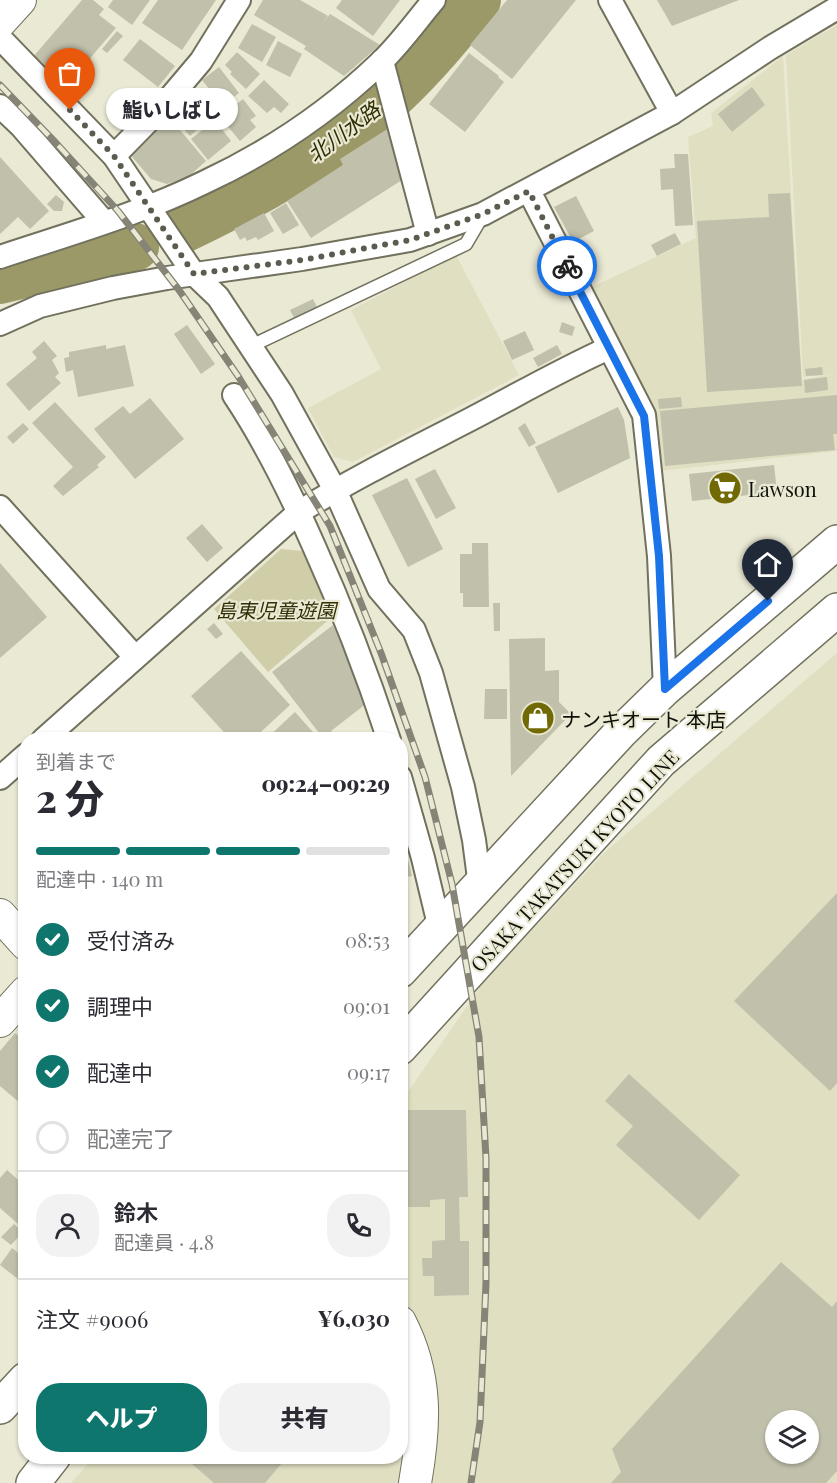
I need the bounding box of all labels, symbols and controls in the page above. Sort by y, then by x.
pin [44,48,95,110]
icon: bag [53,57,86,90]
callout: 鮨いしばし [106,89,238,131]
water label: 北川水路 [301,93,387,167]
text: 鮨いしばし [122,95,222,122]
courier [537,236,597,296]
icon: bike [551,250,584,283]
supermarket icon: Lawson [707,470,743,506]
place label: Lawson [748,475,817,502]
pin [742,539,793,601]
icon: home [751,548,784,581]
park label: 島東児童遊園 [216,596,339,623]
shop icon: ナンキオート 本店 [520,700,556,736]
place label: ナンキオート 本店 [561,705,726,732]
street label: OSAKA TAKATSUKI KYOTO LINE [464,743,684,977]
text: 到着まで [36,747,116,774]
text: 09:24–09:29 [261,768,390,798]
text: 2 分 [36,771,104,823]
text: 配達中 · 140 m [36,865,163,892]
icon: check [36,923,69,956]
text: 受付済み [87,925,175,955]
text: 08:53 [345,926,390,953]
icon: check [36,989,69,1022]
text: 調理中 [87,991,153,1021]
text: 09:01 [343,992,390,1019]
icon: check [36,1055,69,1088]
text: 配達中 [87,1057,153,1087]
text: 09:17 [347,1058,390,1085]
text: 配達完了 [87,1123,175,1153]
button: person [36,1194,99,1257]
button: phone [327,1194,390,1257]
text: 鈴木 [114,1197,158,1227]
text: 配達員 · 4.8 [114,1228,214,1255]
text: ¥6,030 [318,1303,390,1333]
text: 注文 #9006 [36,1304,148,1334]
button: ヘルプ [36,1383,207,1452]
button: 共有 [219,1383,390,1452]
map controls [765,1410,819,1464]
button: layers [765,1410,819,1464]

